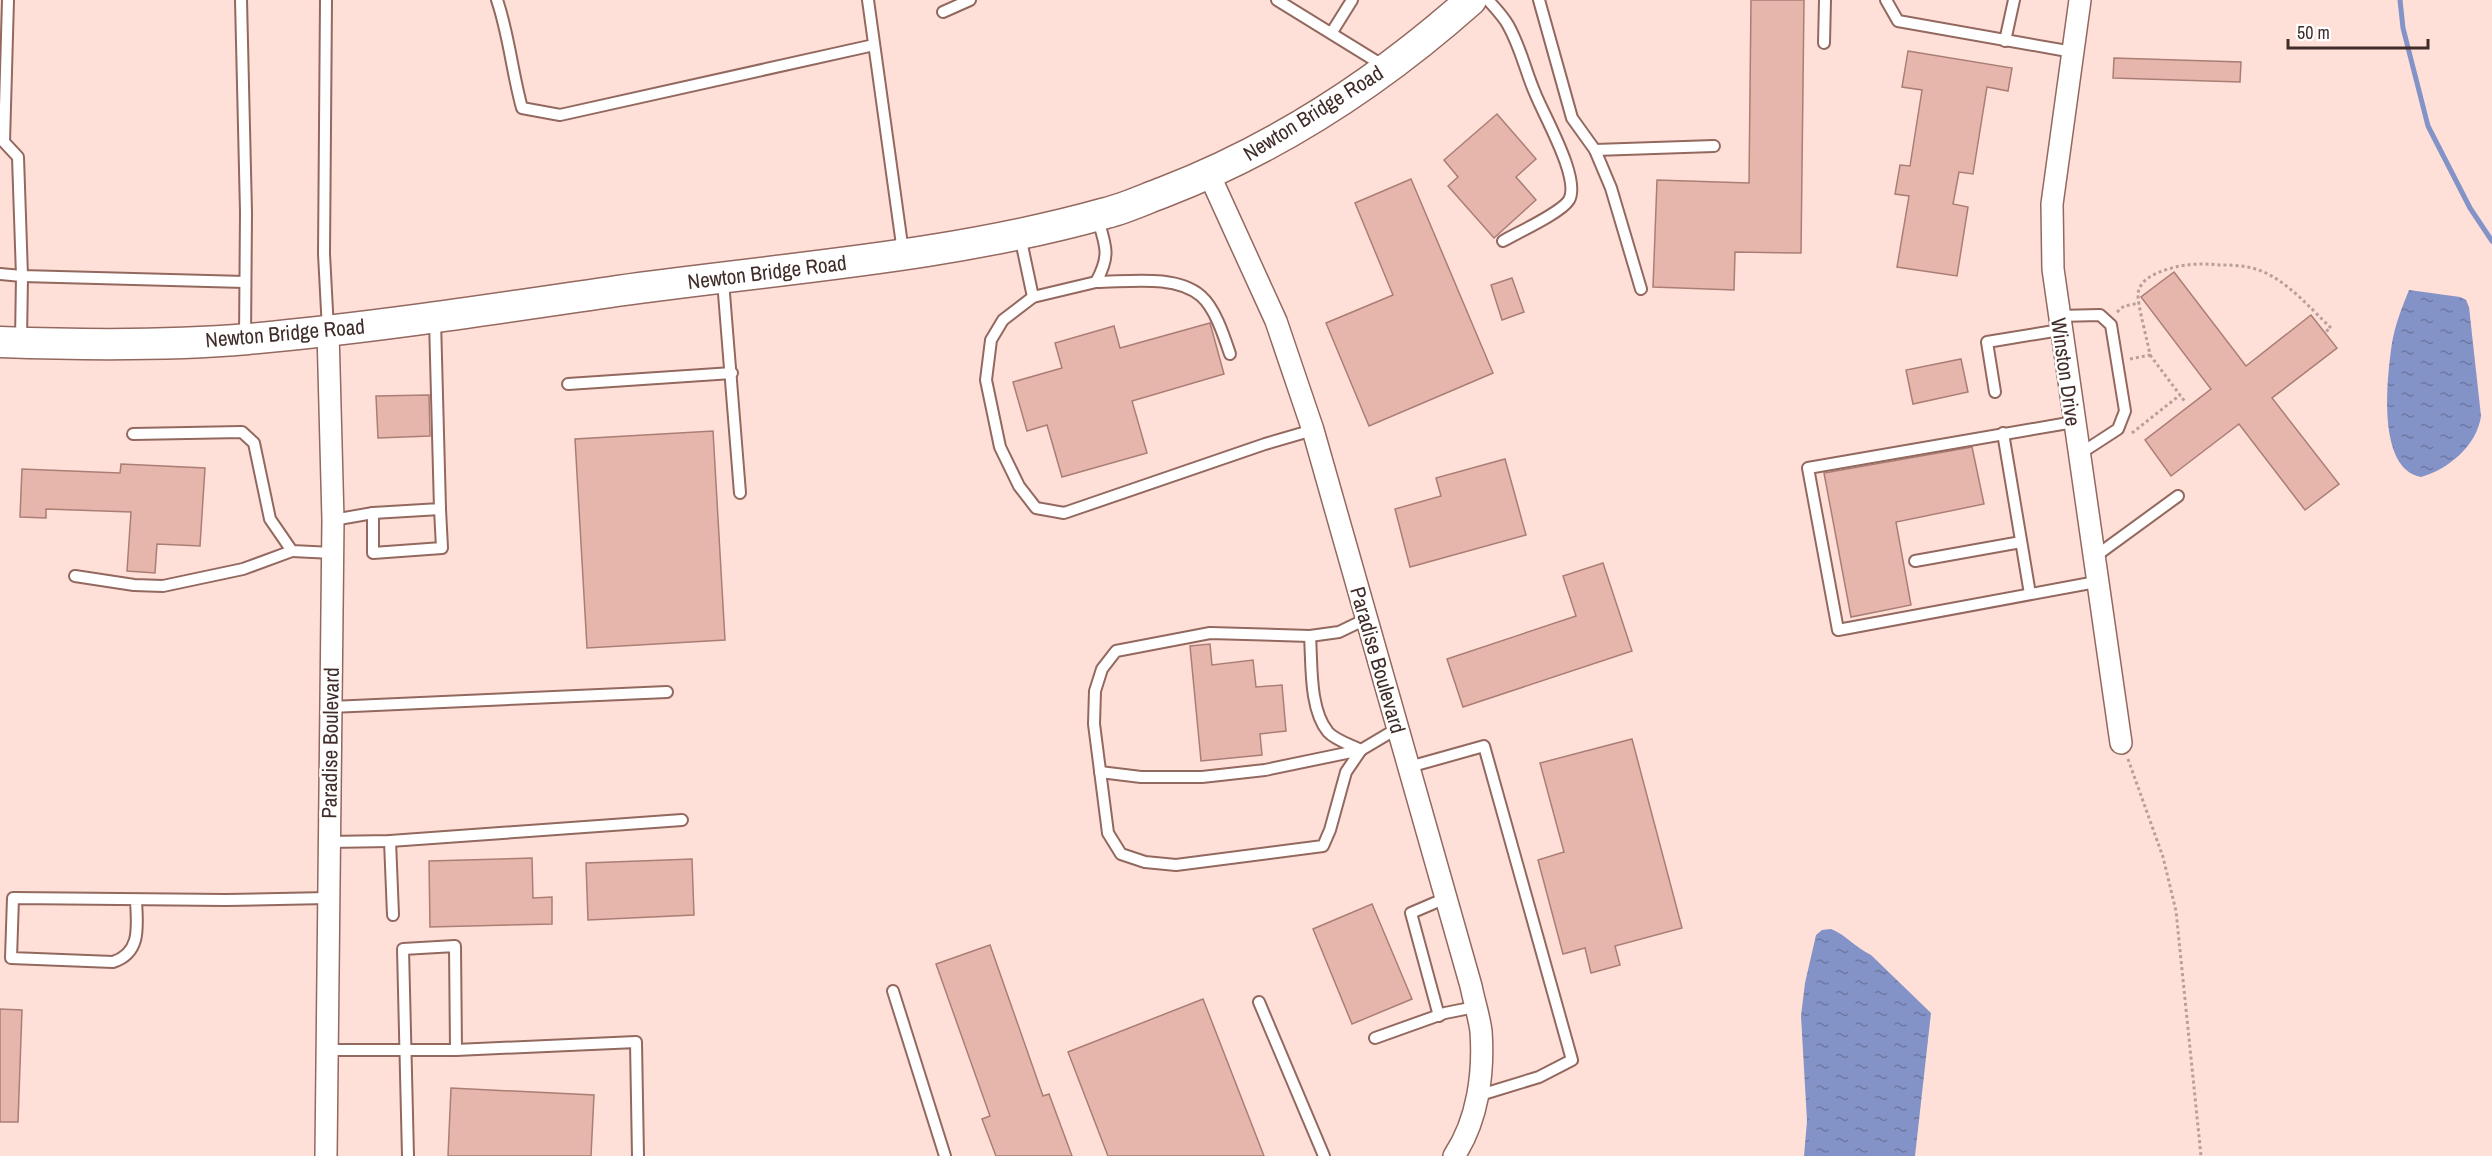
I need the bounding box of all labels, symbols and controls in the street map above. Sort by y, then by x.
scale bar [2288,12,2428,50]
text: 50 m [2297,20,2330,45]
street label: Newton Bridge Road [1238,58,1388,168]
street label: Newton Bridge Road [686,248,848,296]
street label: Newton Bridge Road [204,312,366,354]
street label: Winston Drive [2044,316,2088,428]
street label: Paradise Boulevard [1343,583,1413,737]
street label: Paradise Boulevard [314,667,346,819]

